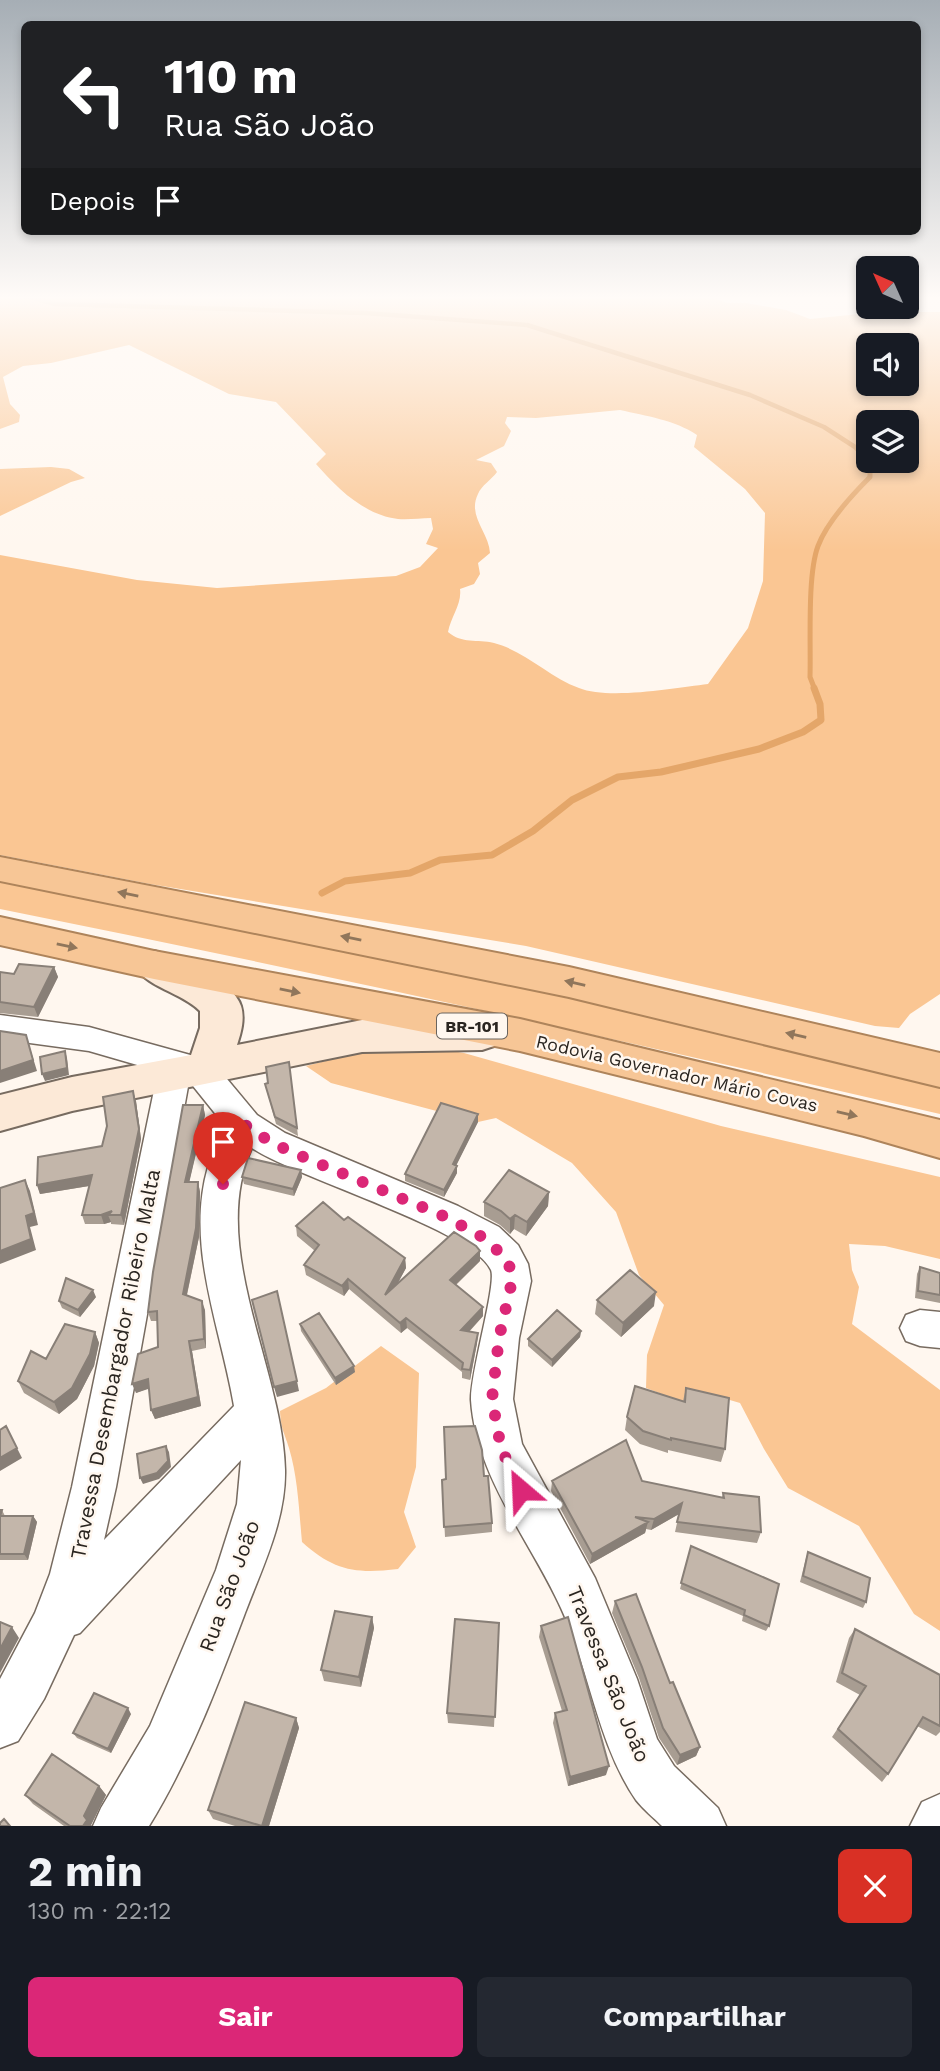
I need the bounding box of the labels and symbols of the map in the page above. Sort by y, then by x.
north arrow [856,256,919,318]
one-way arrow [117,889,139,900]
one-way arrow [340,933,362,944]
one-way arrow [56,940,78,951]
one-way arrow [563,977,585,988]
one-way arrow [279,986,301,997]
road number: BR-101 [437,1014,507,1038]
street label: Rodovia Governador Mário Covas [534,1030,820,1116]
one-way arrow [785,1030,807,1041]
one-way arrow [836,1109,858,1120]
pin [193,1112,253,1184]
street label: Travessa Desembargador Ribeiro Malta [65,1167,165,1561]
position arrow [484,1453,558,1527]
street label: Rua São João [194,1517,264,1655]
street label: Travessa São João [562,1582,656,1766]

